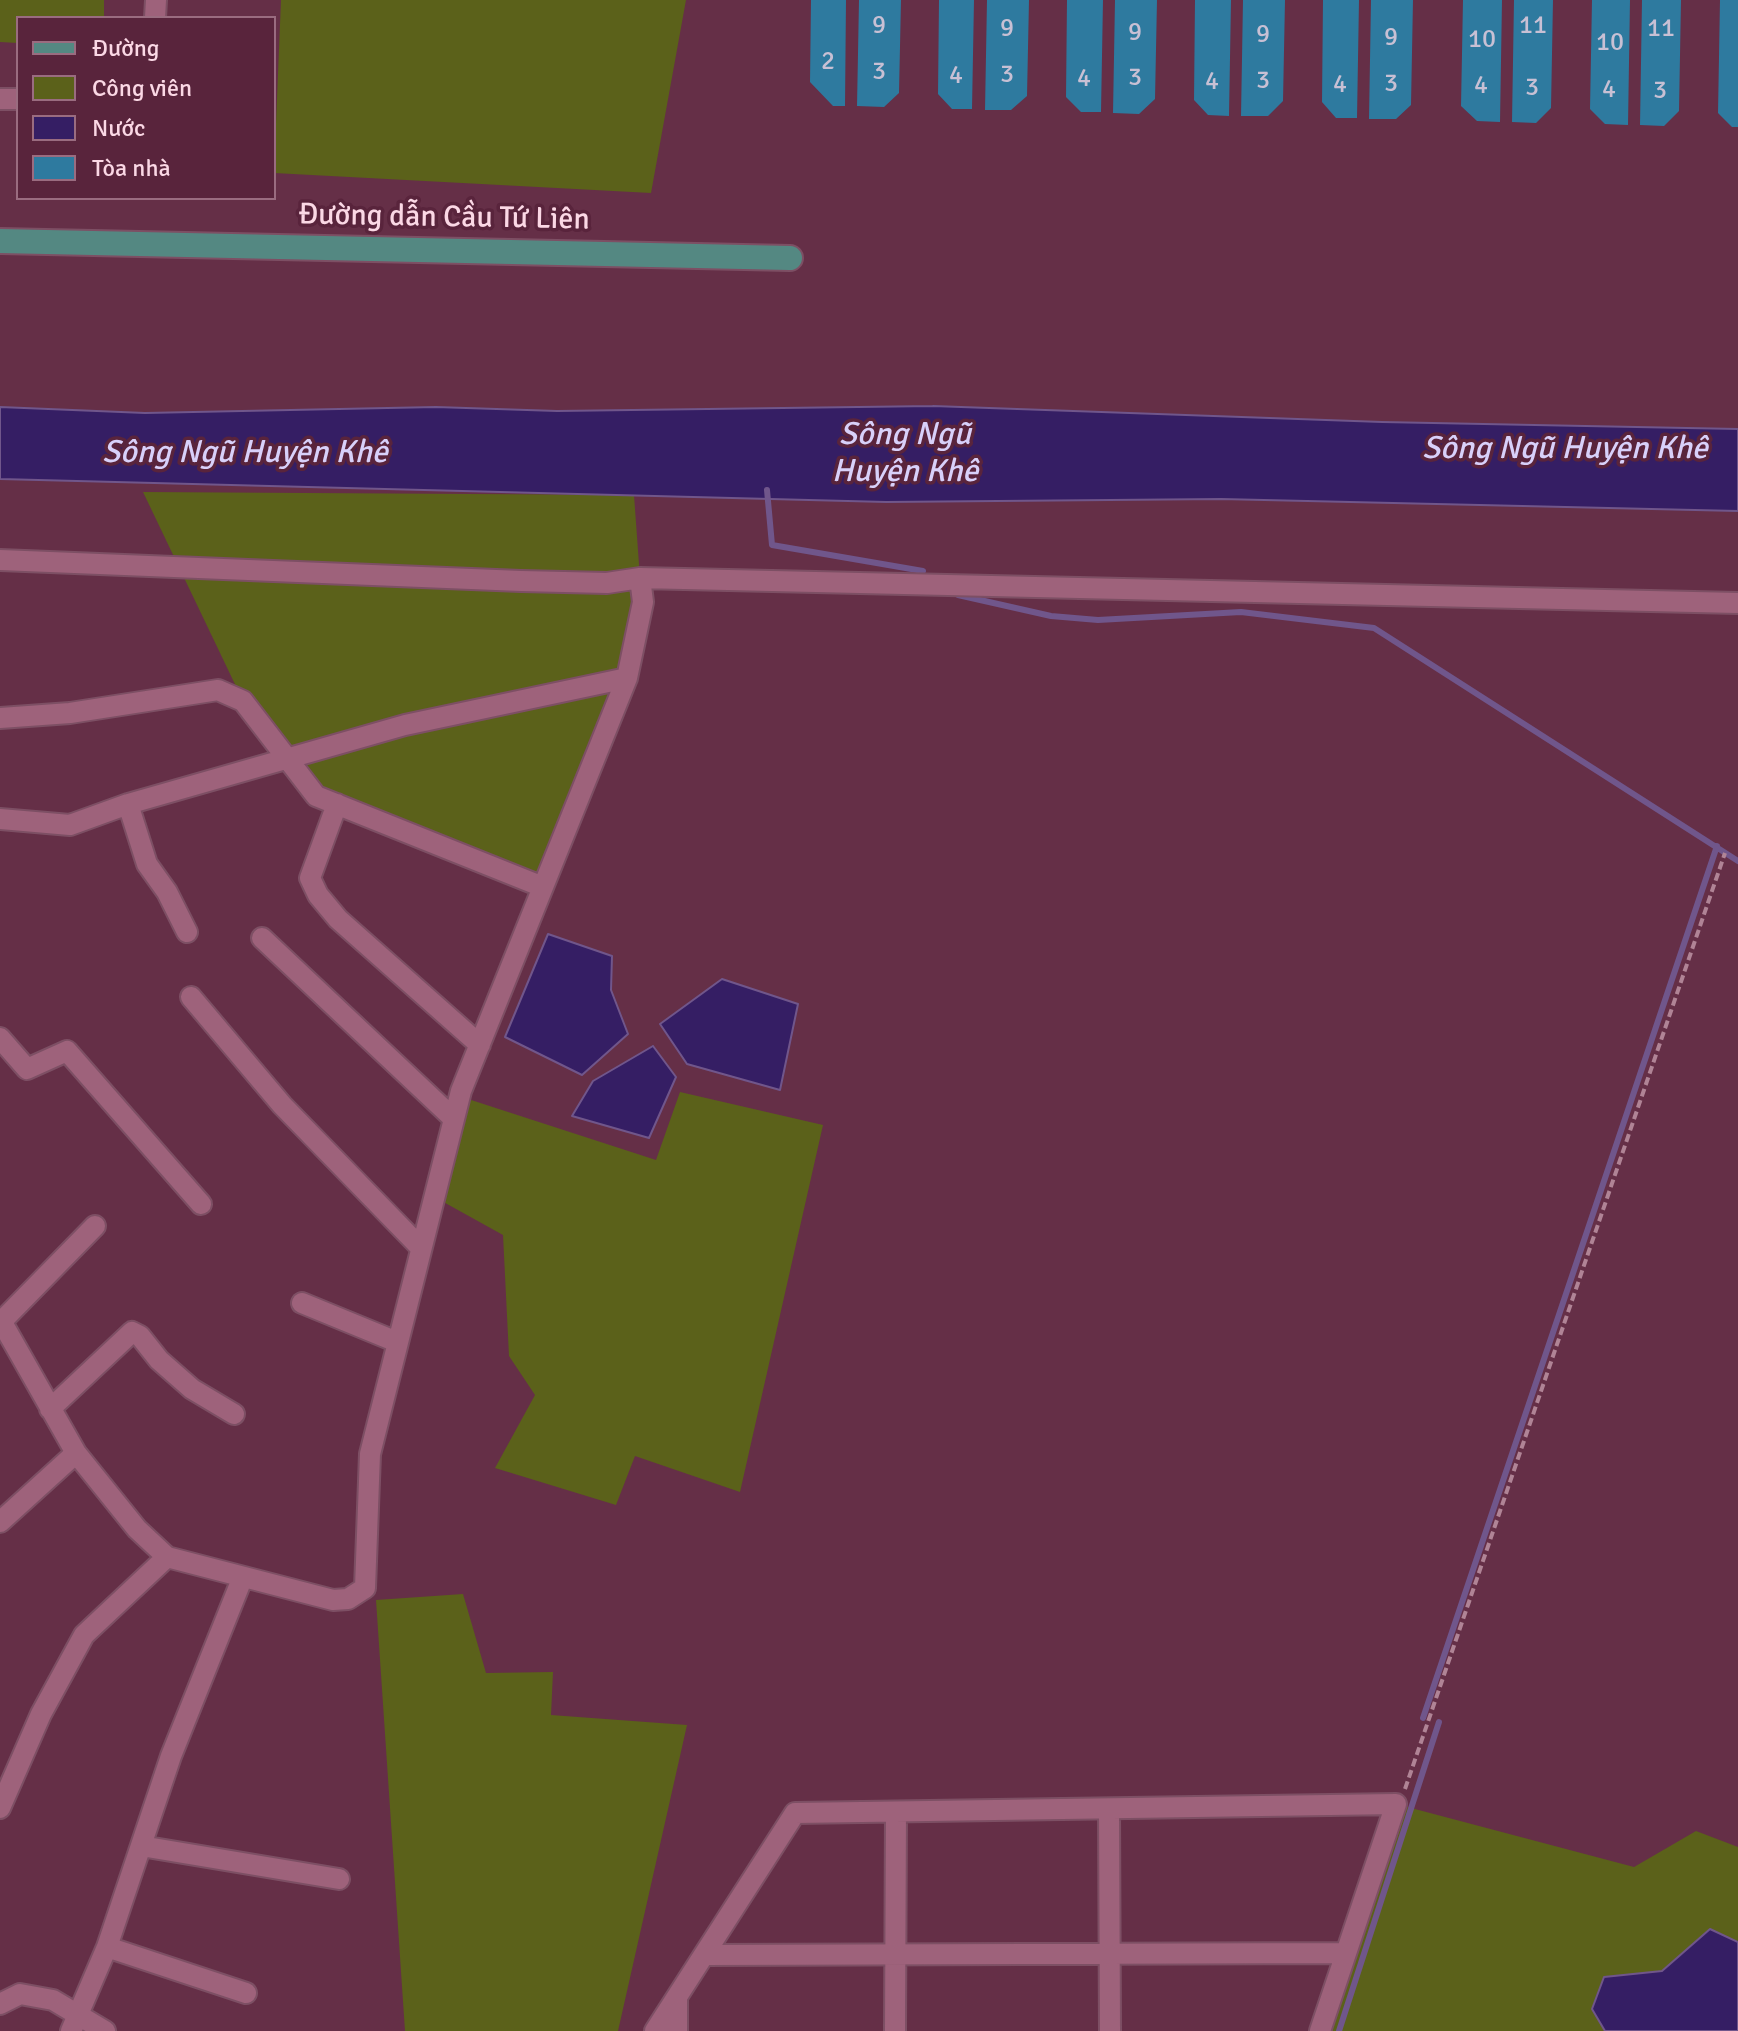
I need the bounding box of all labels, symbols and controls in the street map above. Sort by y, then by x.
house number: 9 [872,10,886,42]
house number: 11 [1519,10,1547,42]
house number: 9 [1000,13,1014,45]
house number: 11 [1647,13,1675,45]
legend [16,16,276,200]
house number: 9 [1128,17,1142,49]
house number: 9 [1256,19,1270,51]
house number: 9 [1384,22,1398,54]
house number: 10 [1468,24,1496,56]
house number: 10 [1596,27,1624,59]
text: Đường [92,33,159,63]
house number: 2 [821,46,835,78]
house number: 3 [872,56,886,88]
house number: 3 [1000,59,1014,91]
house number: 4 [949,60,963,92]
house number: 3 [1128,62,1142,94]
house number: 4 [1077,63,1091,95]
house number: 3 [1256,65,1270,97]
house number: 4 [1205,66,1219,98]
house number: 3 [1384,68,1398,100]
house number: 4 [1333,69,1347,101]
house number: 4 [1474,70,1488,102]
house number: 3 [1525,72,1539,104]
text: Công viên [92,73,192,103]
house number: 4 [1602,74,1616,106]
house number: 3 [1653,75,1667,107]
text: Nước [92,113,145,143]
text: Tòa nhà [92,153,171,183]
street label: Đường dẫn Cầu Tứ Liên [298,197,590,239]
water label: Sông Ngũ Huyện Khê [832,417,978,492]
water label: Sông Ngũ Huyện Khê [1422,431,1708,469]
water label: Sông Ngũ Huyện Khê [102,435,388,473]

